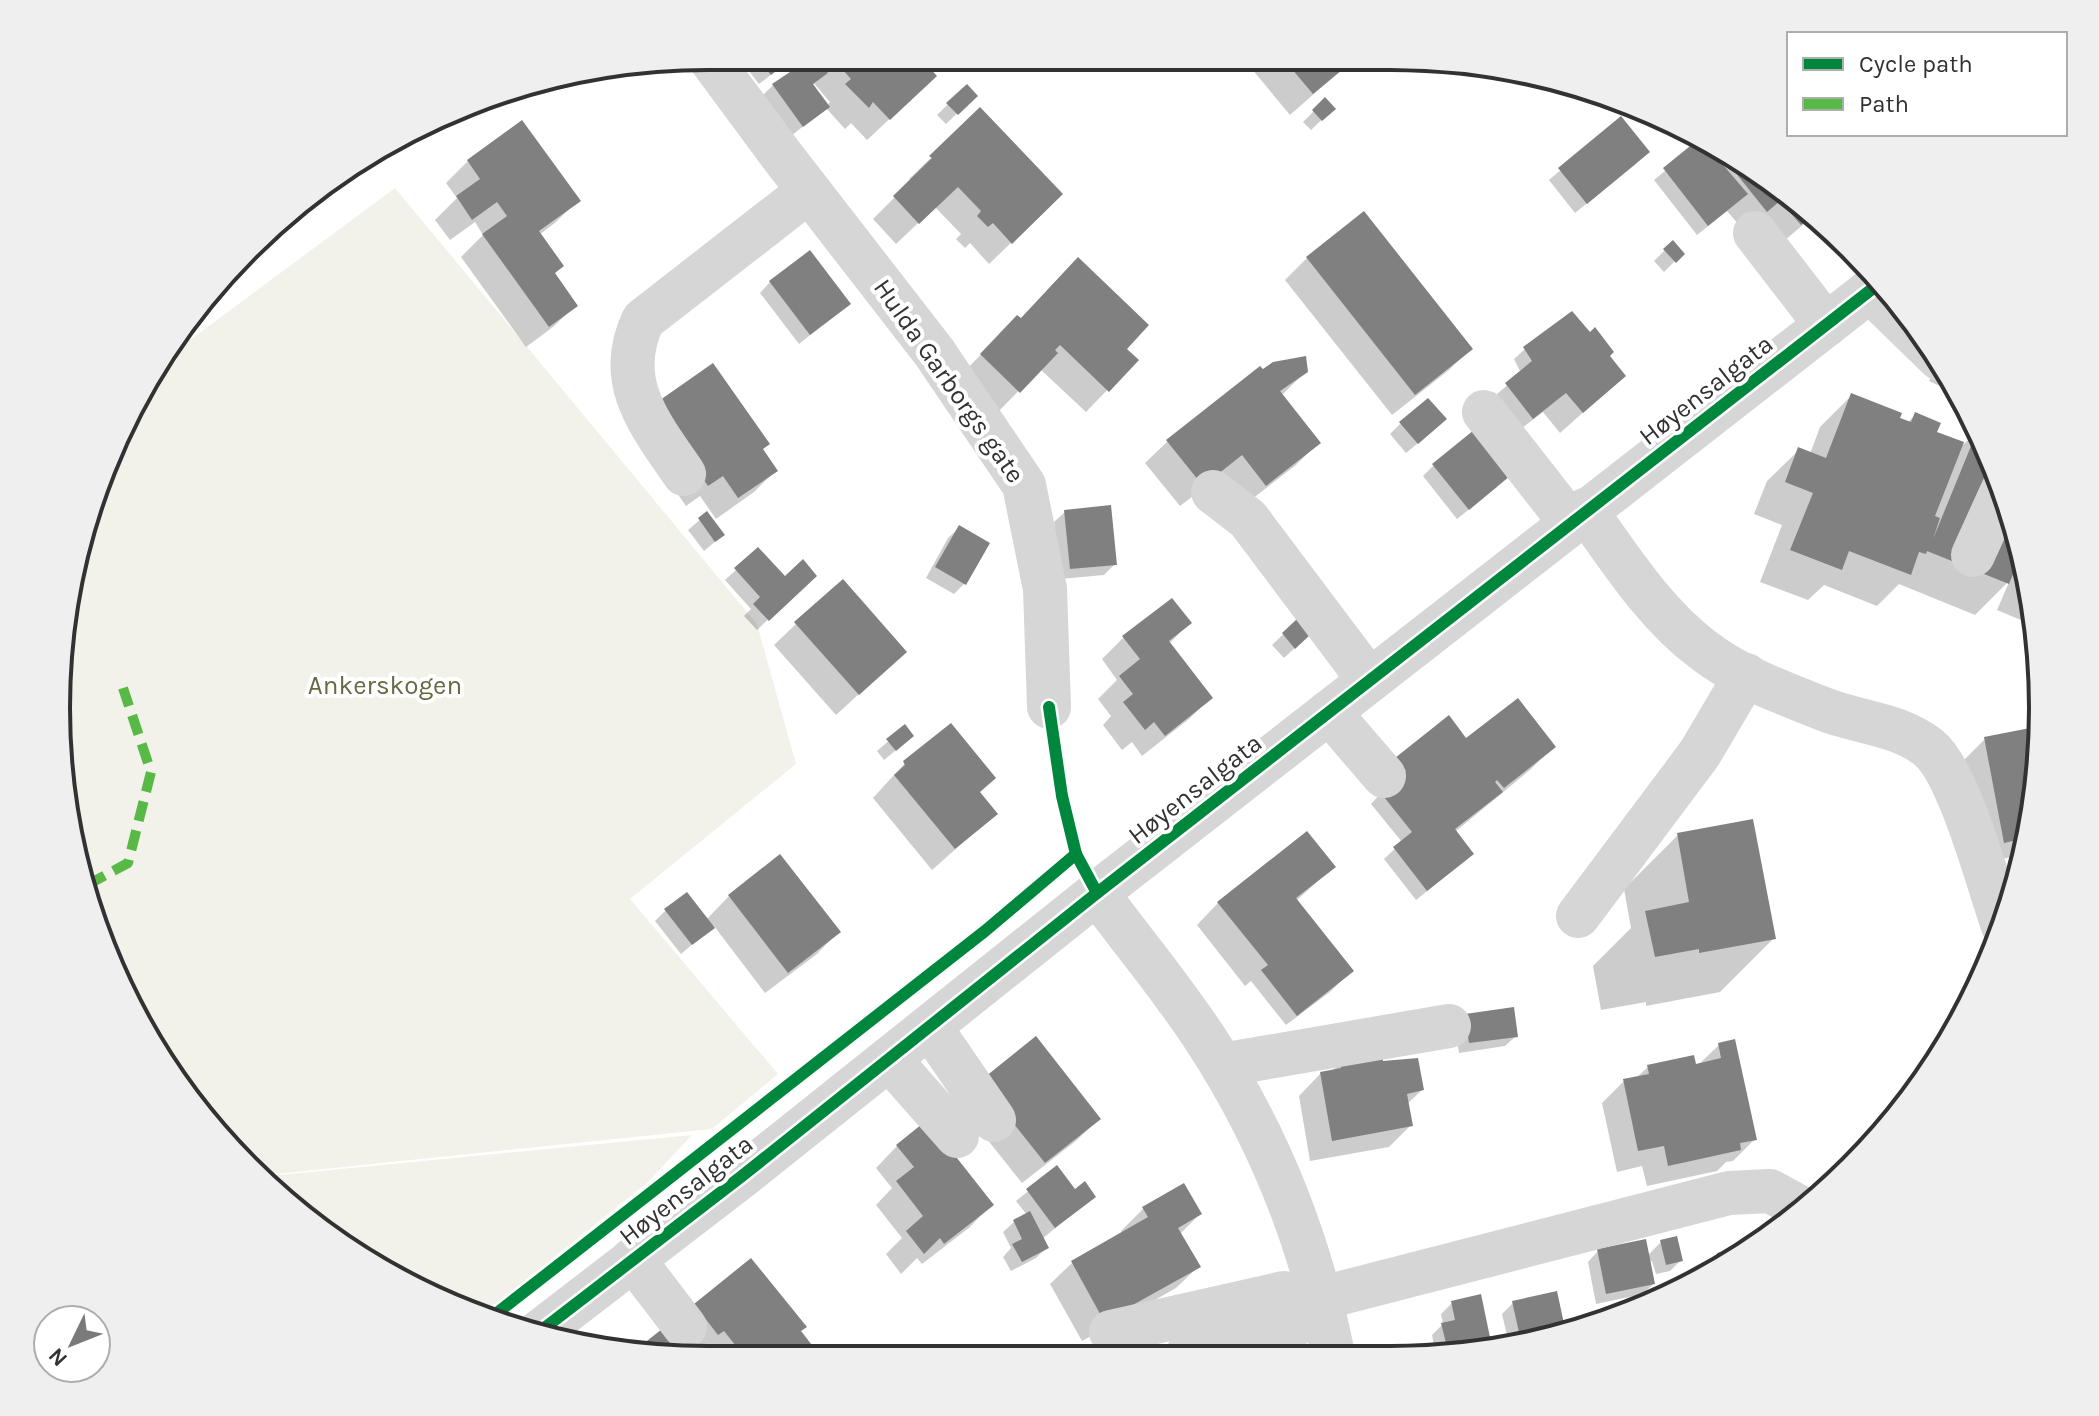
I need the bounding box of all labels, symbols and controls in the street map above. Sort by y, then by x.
legend [1787,32,2067,136]
text: Cycle path [1859,50,1973,78]
text: Path [1859,90,1909,118]
street label: Hulda Garborgs gate [867,273,1031,489]
street label: Høyensalgata [1633,328,1779,452]
park label: Ankerskogen [308,670,462,701]
street label: Høyensalgata [1122,727,1268,851]
street label: Høyensalgata [613,1128,759,1252]
north arrow [32,1304,112,1384]
text: N [43,1342,73,1372]

